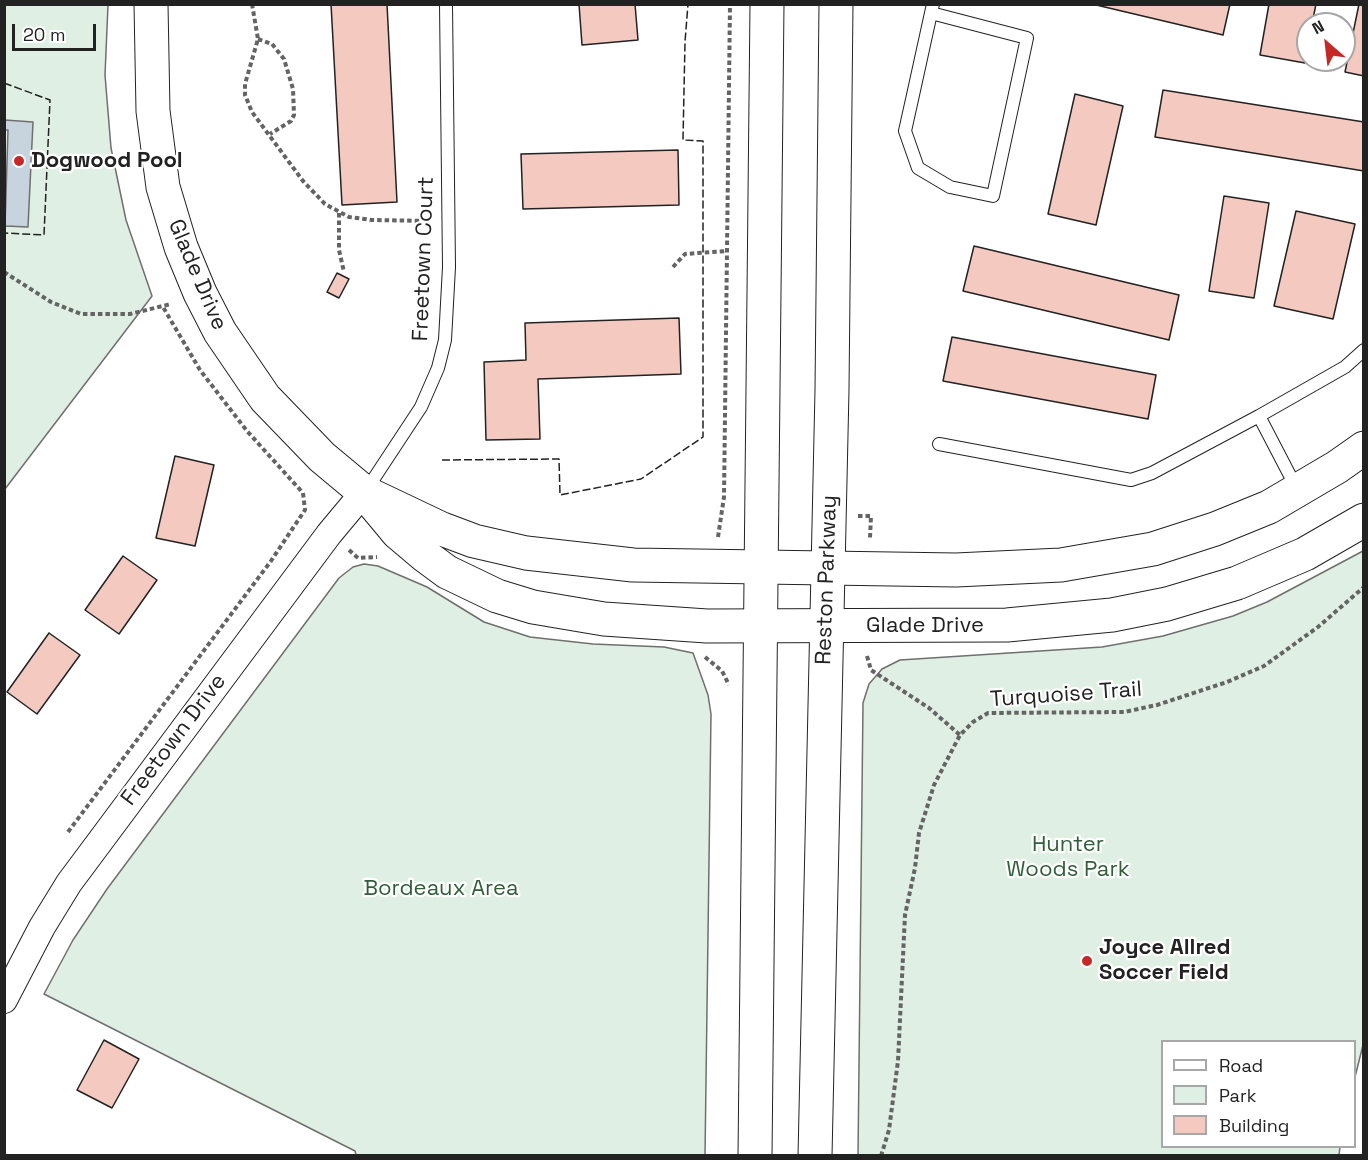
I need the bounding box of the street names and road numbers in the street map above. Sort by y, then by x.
street label: Freetown Court [408,176,440,342]
street label: Glade Drive [162,216,232,334]
street label: Reston Parkway [811,495,843,665]
street label: Glade Drive [866,613,984,639]
street label: Freetown Drive [116,669,232,811]
street label: Turquoise Trail [989,677,1143,713]

